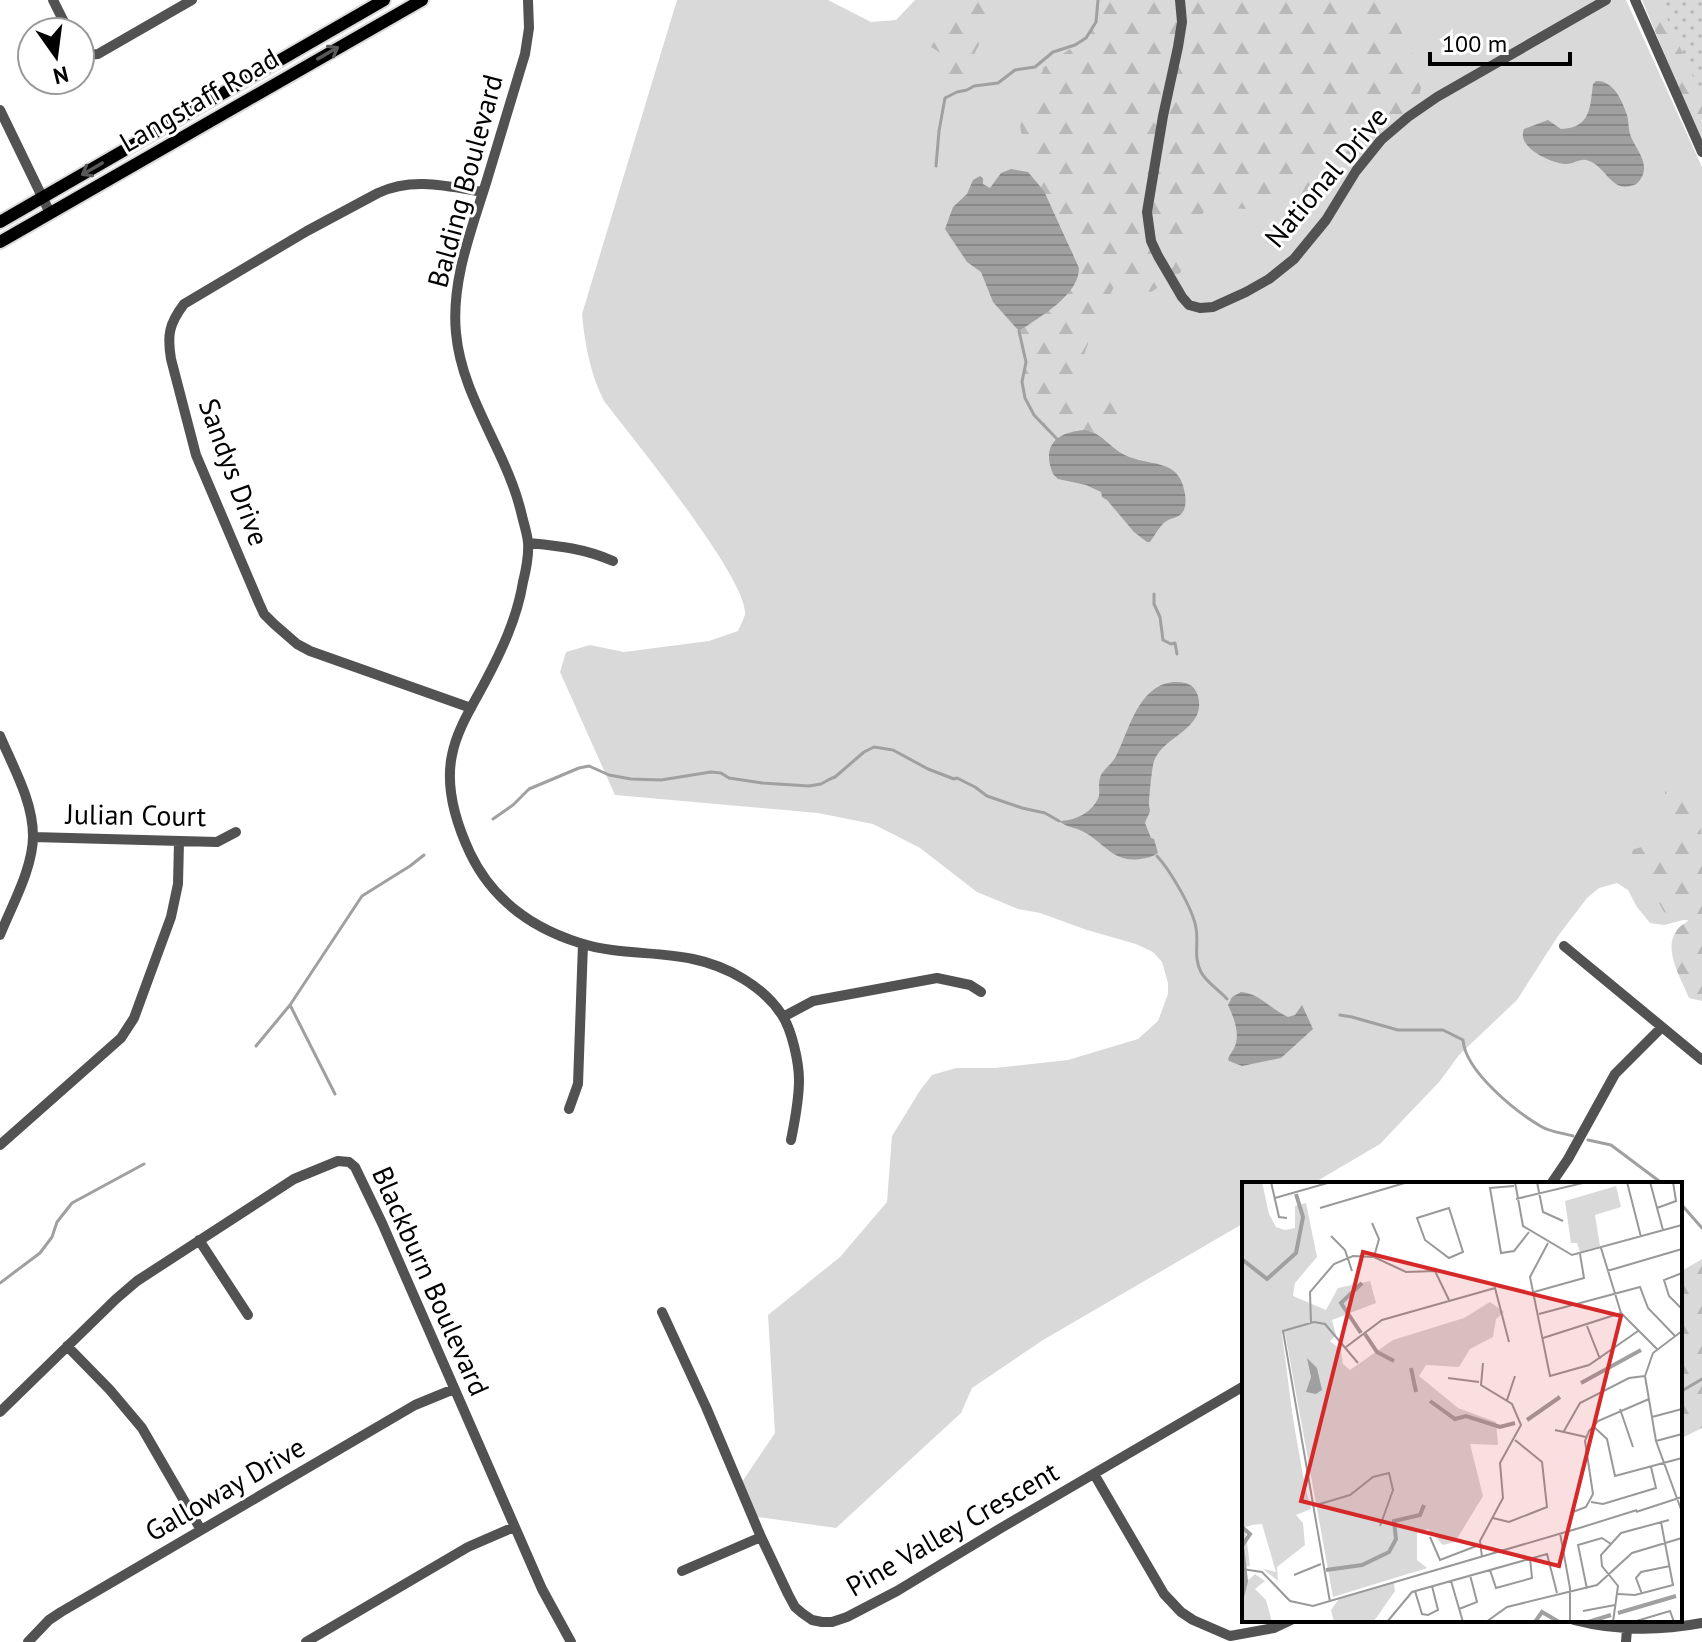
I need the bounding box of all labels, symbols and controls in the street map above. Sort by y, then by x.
north arrow [16,16,96,96]
scale bar [1430,16,1570,66]
text: 100 m [1442,28,1507,59]
street label: Langstaff Road [112,39,285,160]
one-way arrow [316,45,340,60]
text: N [50,60,71,91]
street label: Balding Boulevard [418,70,511,291]
street label: National Drive [1256,99,1395,255]
one-way arrow [81,162,105,177]
street label: Sandys Drive [191,393,278,551]
street label: Julian Court [64,795,207,834]
street label: Blackburn Boulevard [364,1160,499,1401]
inset map [1242,1182,1682,1622]
street label: Galloway Drive [138,1428,311,1549]
street label: Pine Valley Crescent [839,1452,1065,1604]

